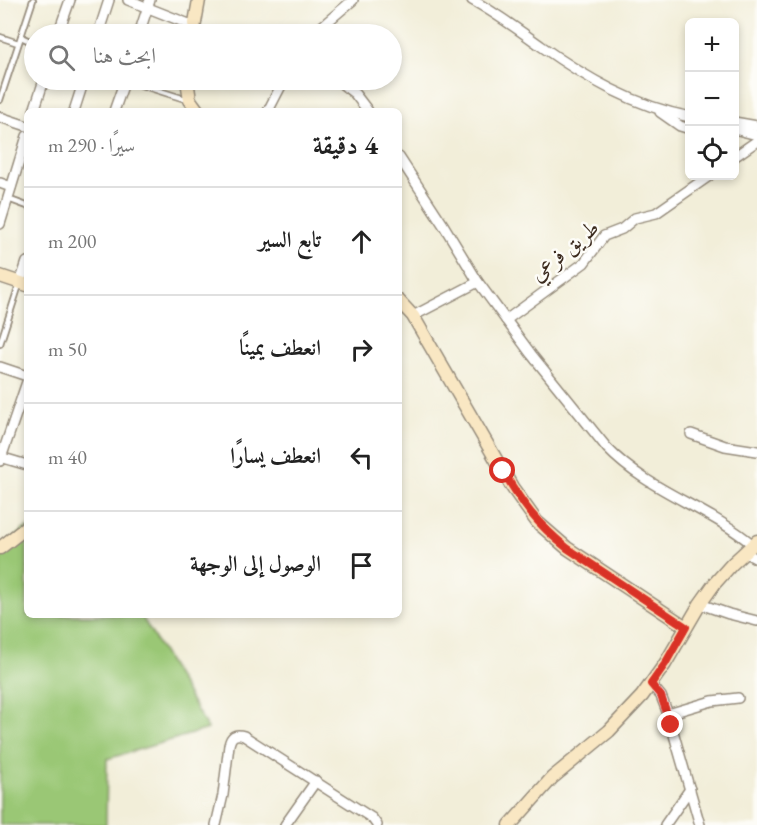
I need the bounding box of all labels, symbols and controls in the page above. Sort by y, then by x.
map controls [685,18,739,180]
button: + [685,18,739,72]
search box [24,24,402,90]
icon: search [45,41,78,74]
text: ابحث هنا [93,41,156,70]
button: − [685,72,739,126]
button: locate [685,126,739,180]
text: 4 دقيقة [313,128,378,162]
text: سيرًا · 290 m [48,132,135,158]
street label: طريق فرعي [523,213,608,291]
text: تابع السير [258,225,321,254]
icon: ahead [345,225,378,258]
text: 200 m [48,228,96,254]
text: انعطف يمينًا [239,333,321,362]
icon: right [345,333,378,366]
text: 50 m [48,336,87,362]
text: انعطف يسارًا [230,441,321,470]
icon: left [345,441,378,474]
text: 40 m [48,444,87,470]
route start [489,457,515,483]
text: الوصول إلى الوجهة [190,549,321,578]
icon: arrive [345,549,378,582]
route end [657,711,683,737]

